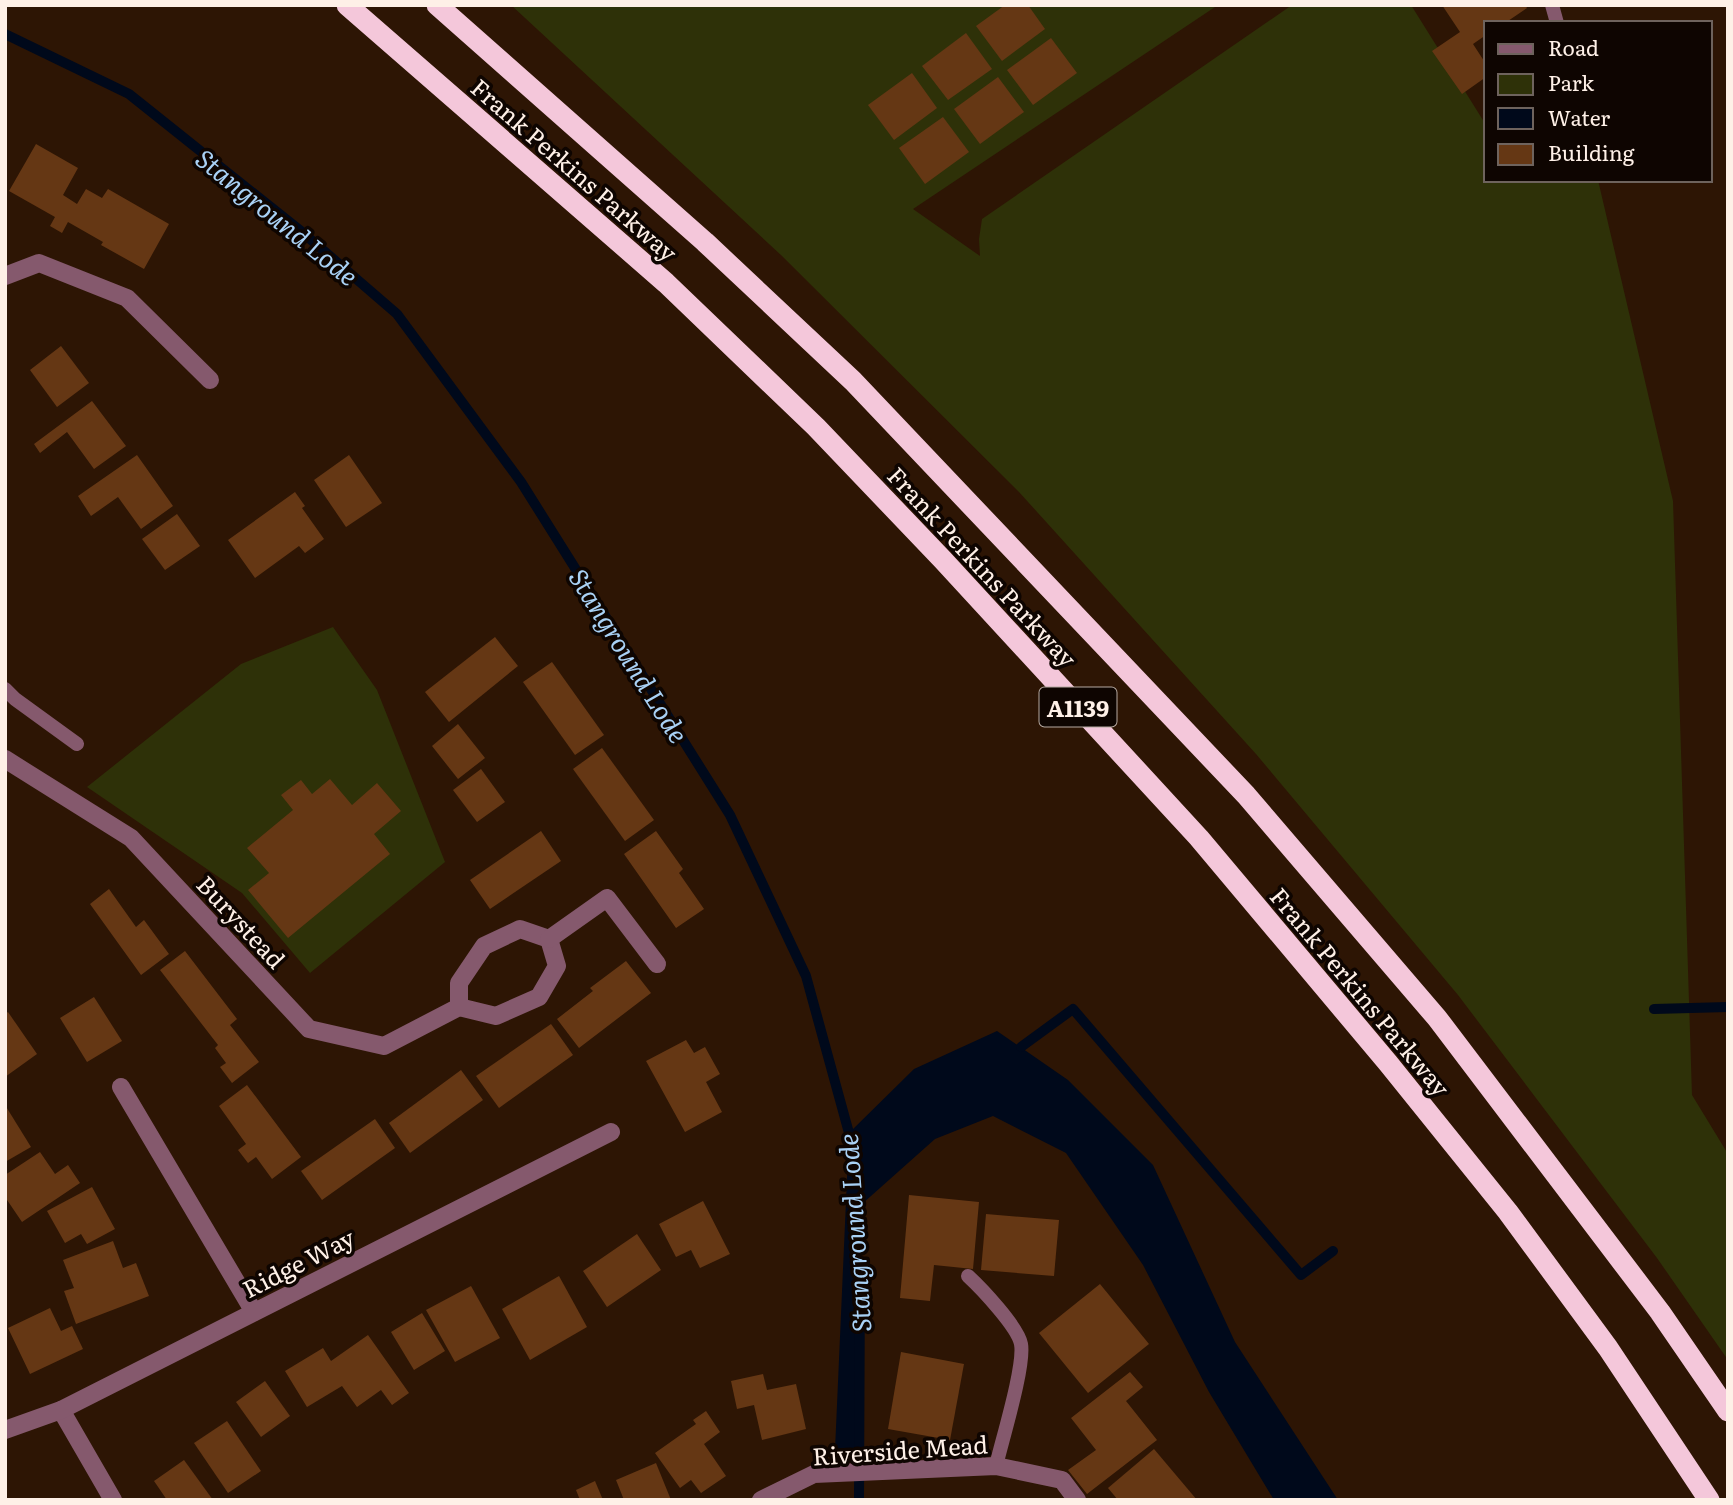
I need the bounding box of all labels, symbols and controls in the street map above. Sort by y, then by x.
legend [1484,21,1712,182]
text: Road [1548,31,1599,62]
text: Park [1548,66,1594,97]
street label: Frank Perkins Parkway [464,69,686,269]
text: Water [1548,101,1610,132]
text: Building [1548,136,1635,167]
water label: Stanground Lode [188,138,368,294]
street label: Frank Perkins Parkway [880,458,1086,674]
water label: Stanground Lode [561,560,699,750]
road number: A1139 [1040,688,1116,726]
street label: Burystead [190,867,294,975]
street label: Frank Perkins Parkway [1263,879,1459,1103]
water label: Stanground Lode [827,1132,879,1334]
street label: Ridge Way [236,1219,360,1305]
street label: Riverside Mead [811,1425,989,1473]

